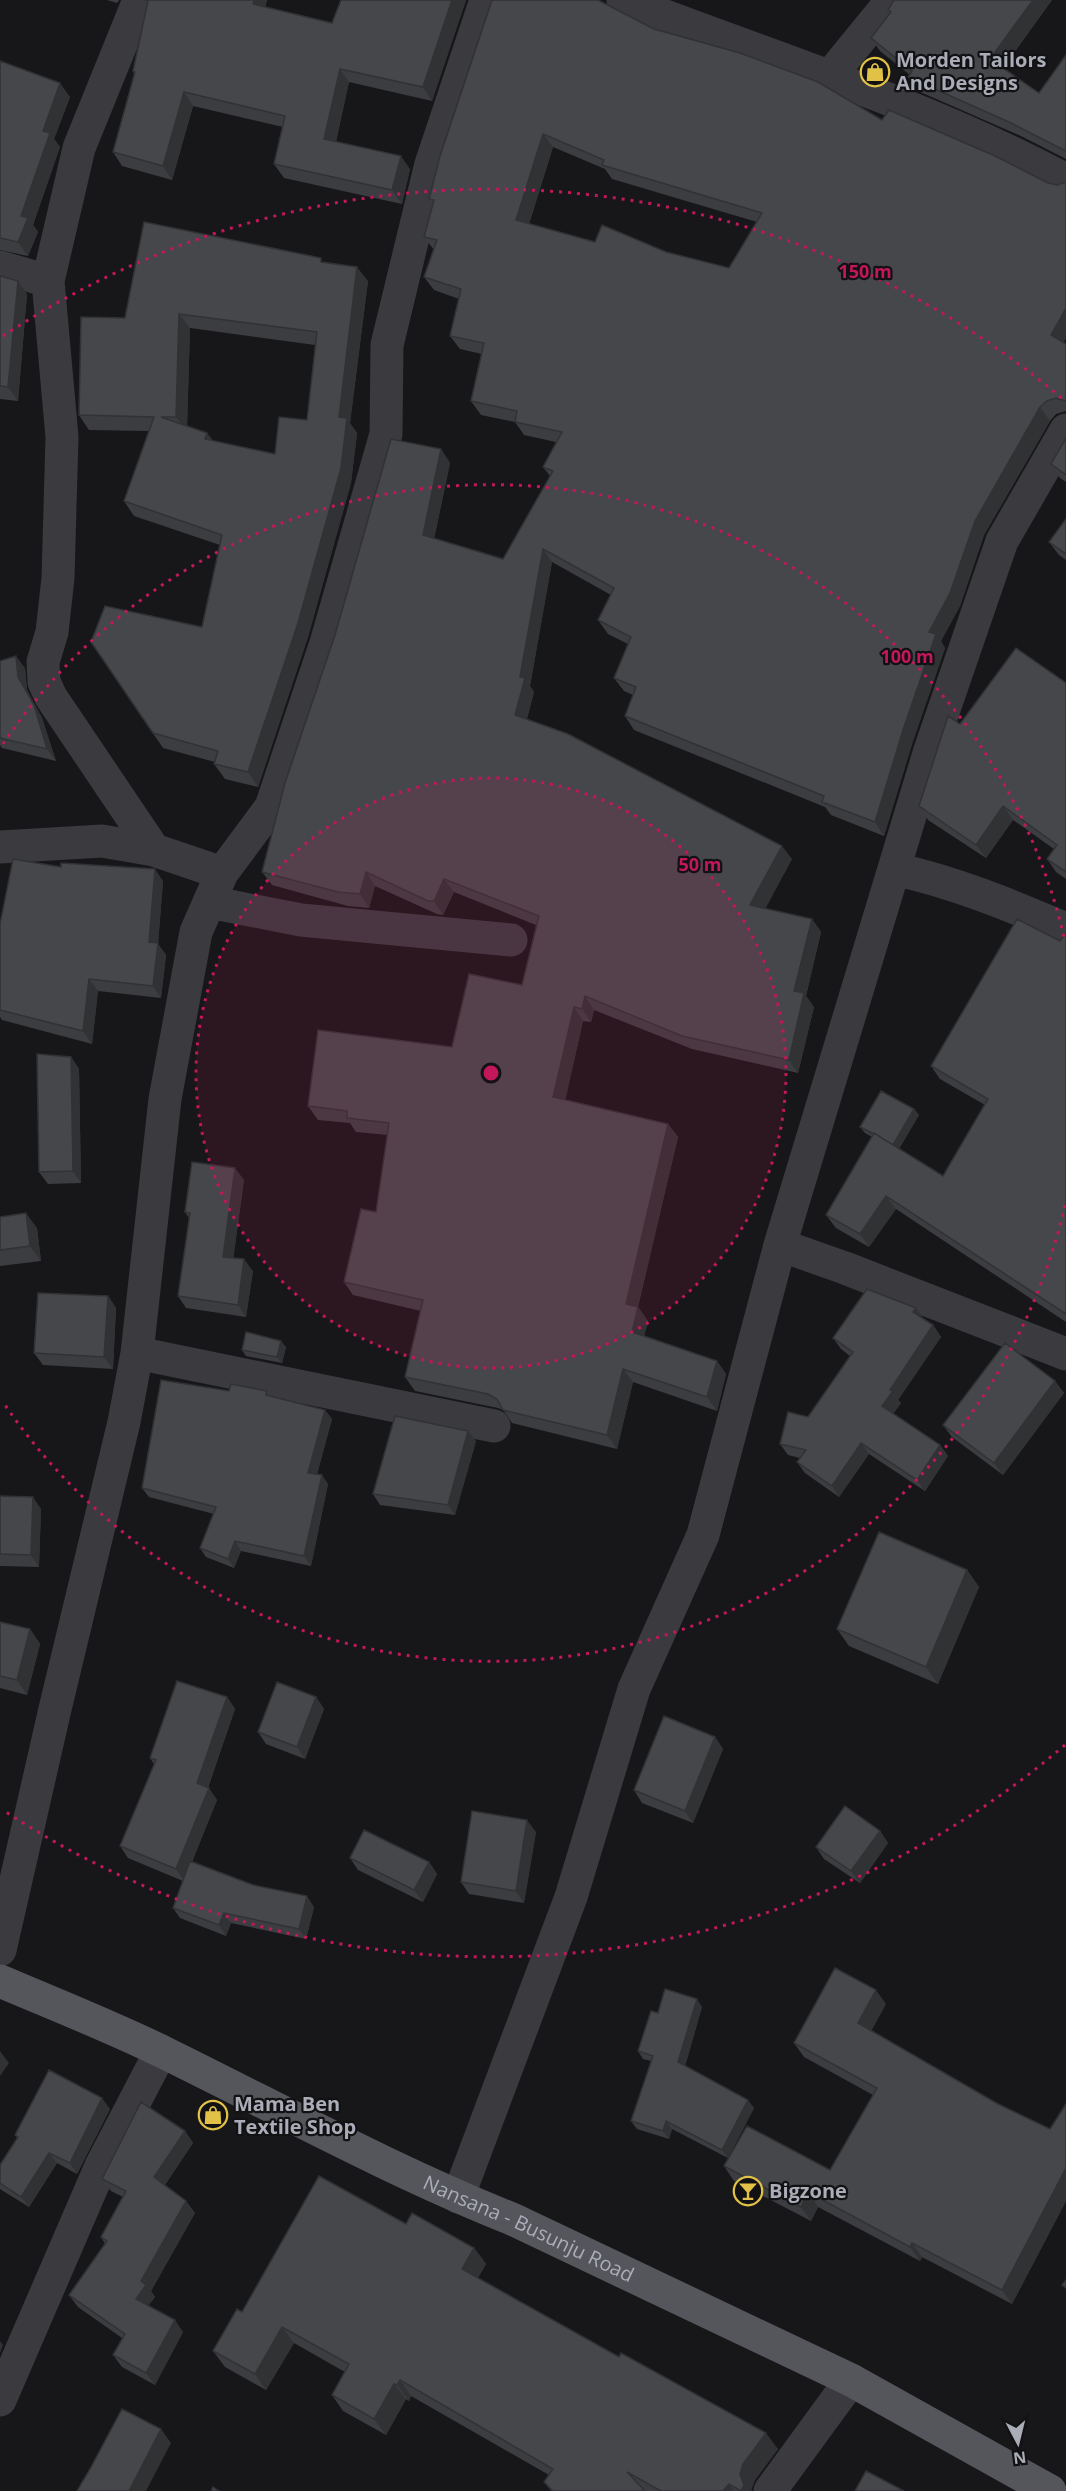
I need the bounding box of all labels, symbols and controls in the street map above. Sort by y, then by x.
place label: Morden Tailors And Designs [896,46,1046,96]
shop icon: Morden Tailors And Designs [859,56,891,88]
text: 150 m [838,259,892,283]
text: 100 m [880,644,934,668]
text: 50 m [679,852,721,876]
centre of rings [481,1063,501,1083]
place label: Mama Ben Textile Shop [234,2090,356,2140]
shop icon: Mama Ben Textile Shop [197,2099,229,2131]
street label: Nansana - Busunju Road [419,2169,639,2288]
bar icon: Bigzone [732,2175,764,2207]
place label: Bigzone [769,2177,847,2204]
north arrow [988,2413,1048,2473]
text: N [1012,2446,1028,2470]

